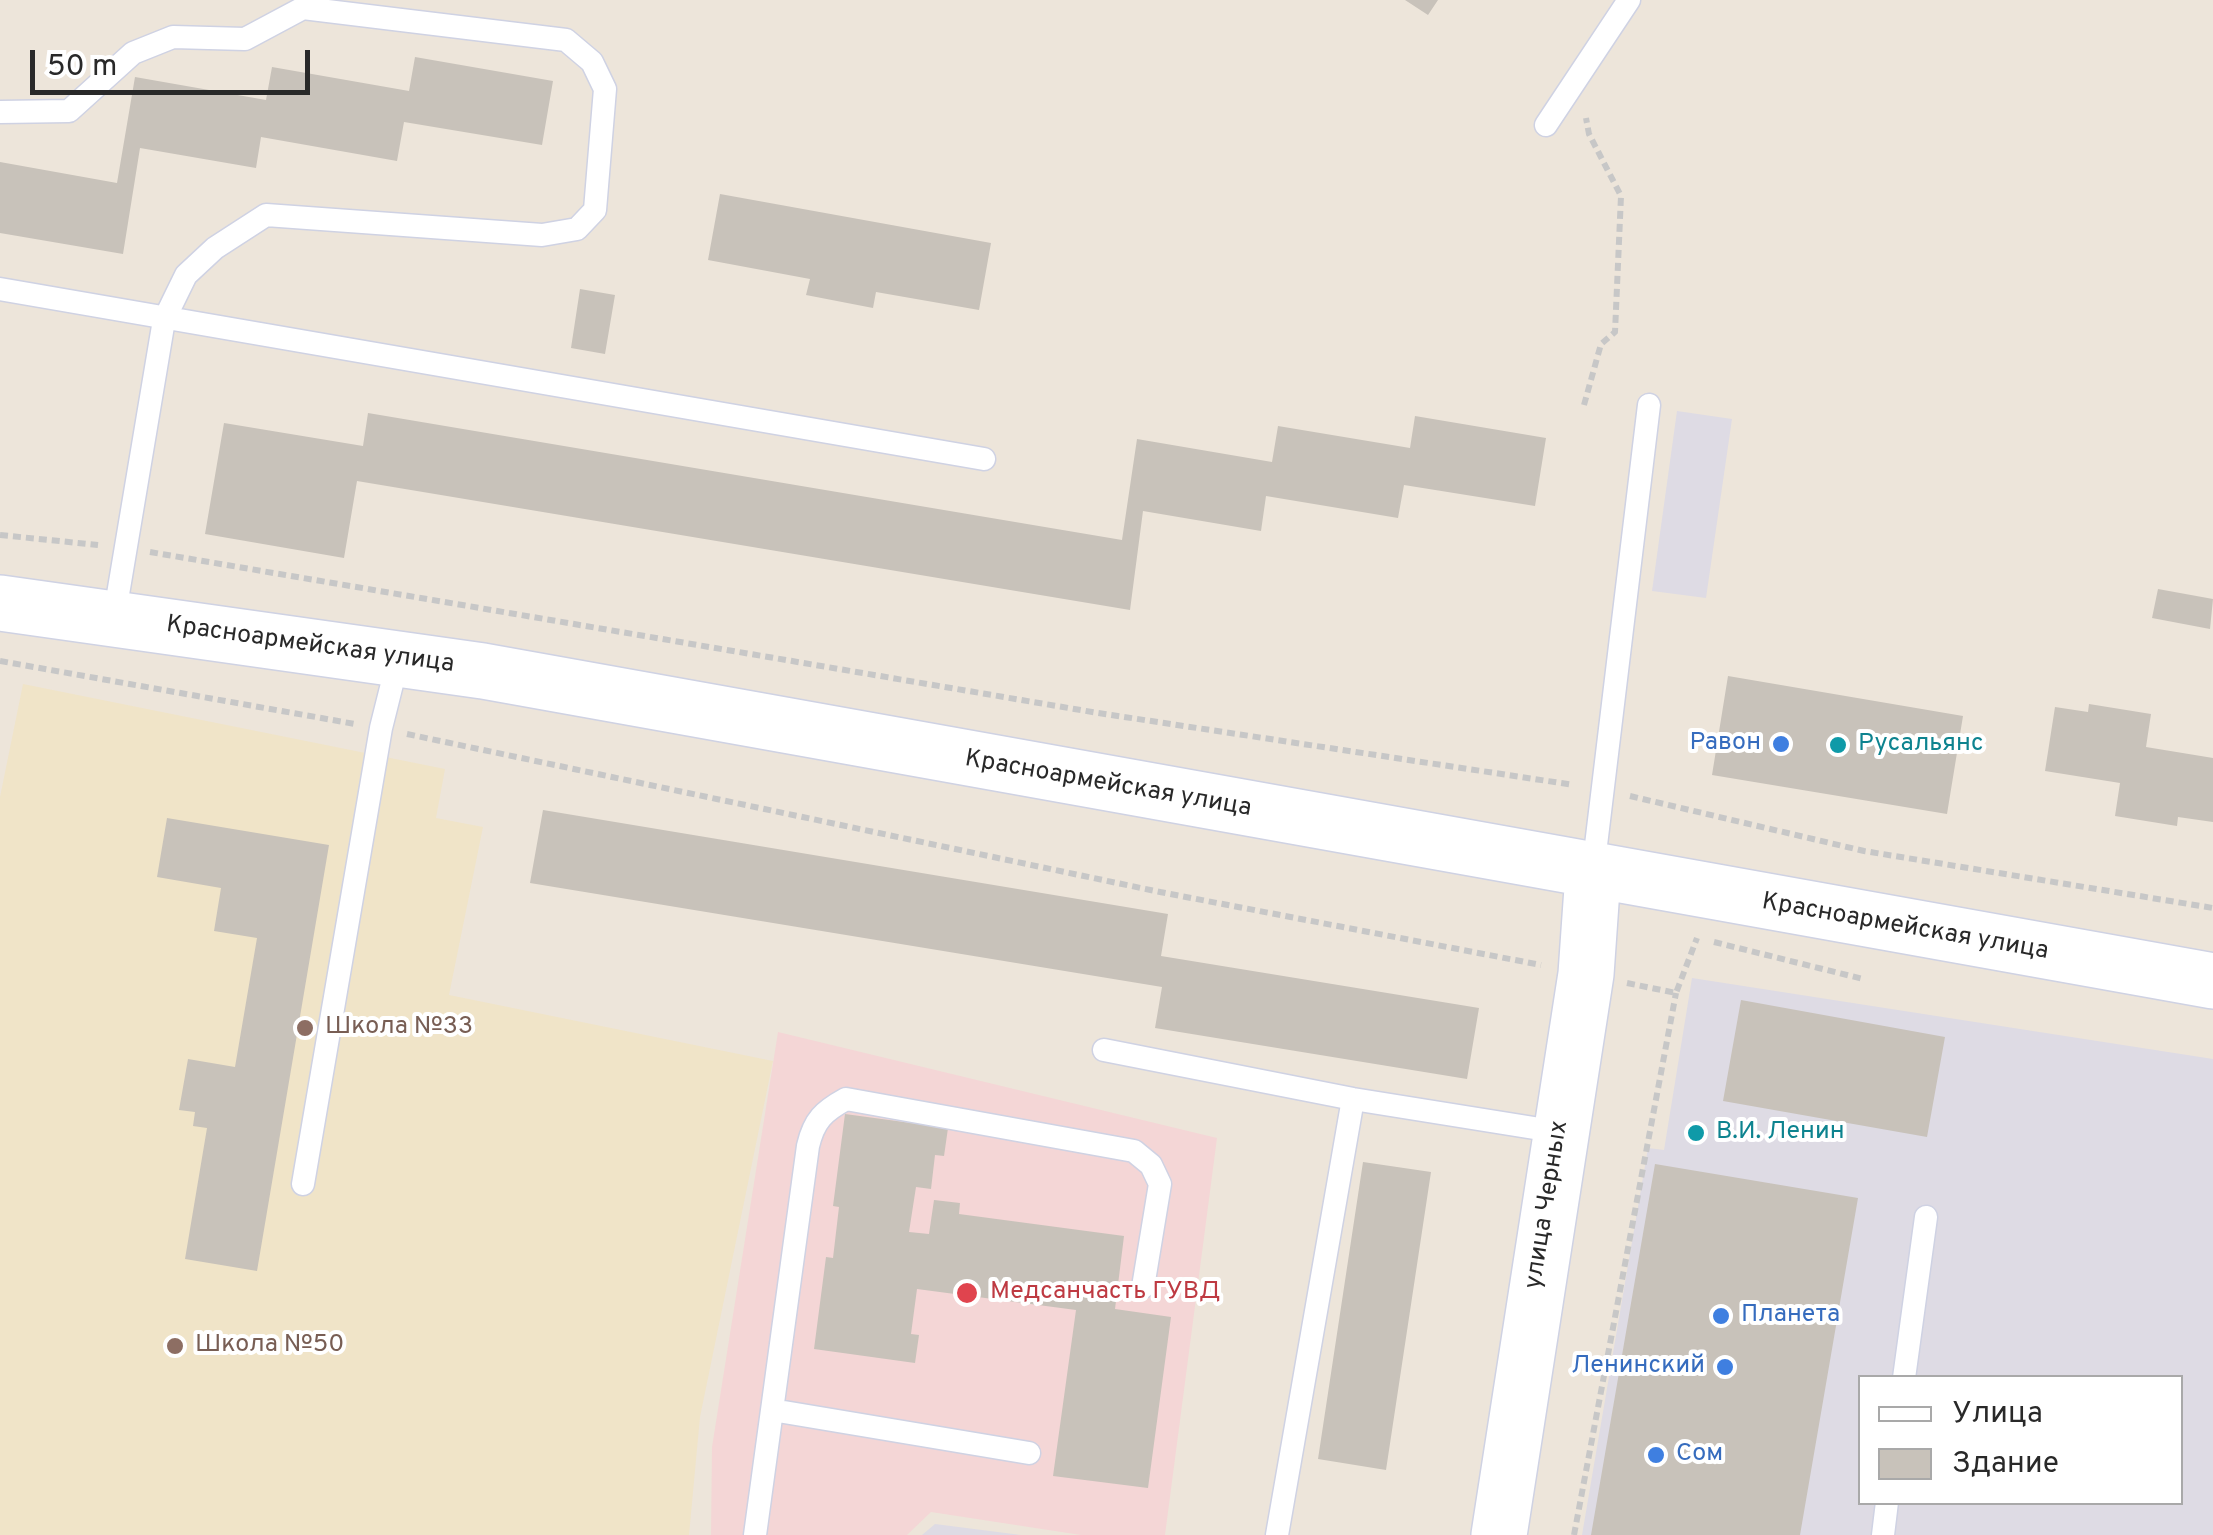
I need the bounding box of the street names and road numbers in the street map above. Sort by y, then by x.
street label: Красноармейская улица [164,611,456,681]
street label: Красноармейская улица [962,745,1254,825]
street label: Красноармейская улица [1759,888,2051,968]
street label: улица Черных [1520,1119,1576,1291]

